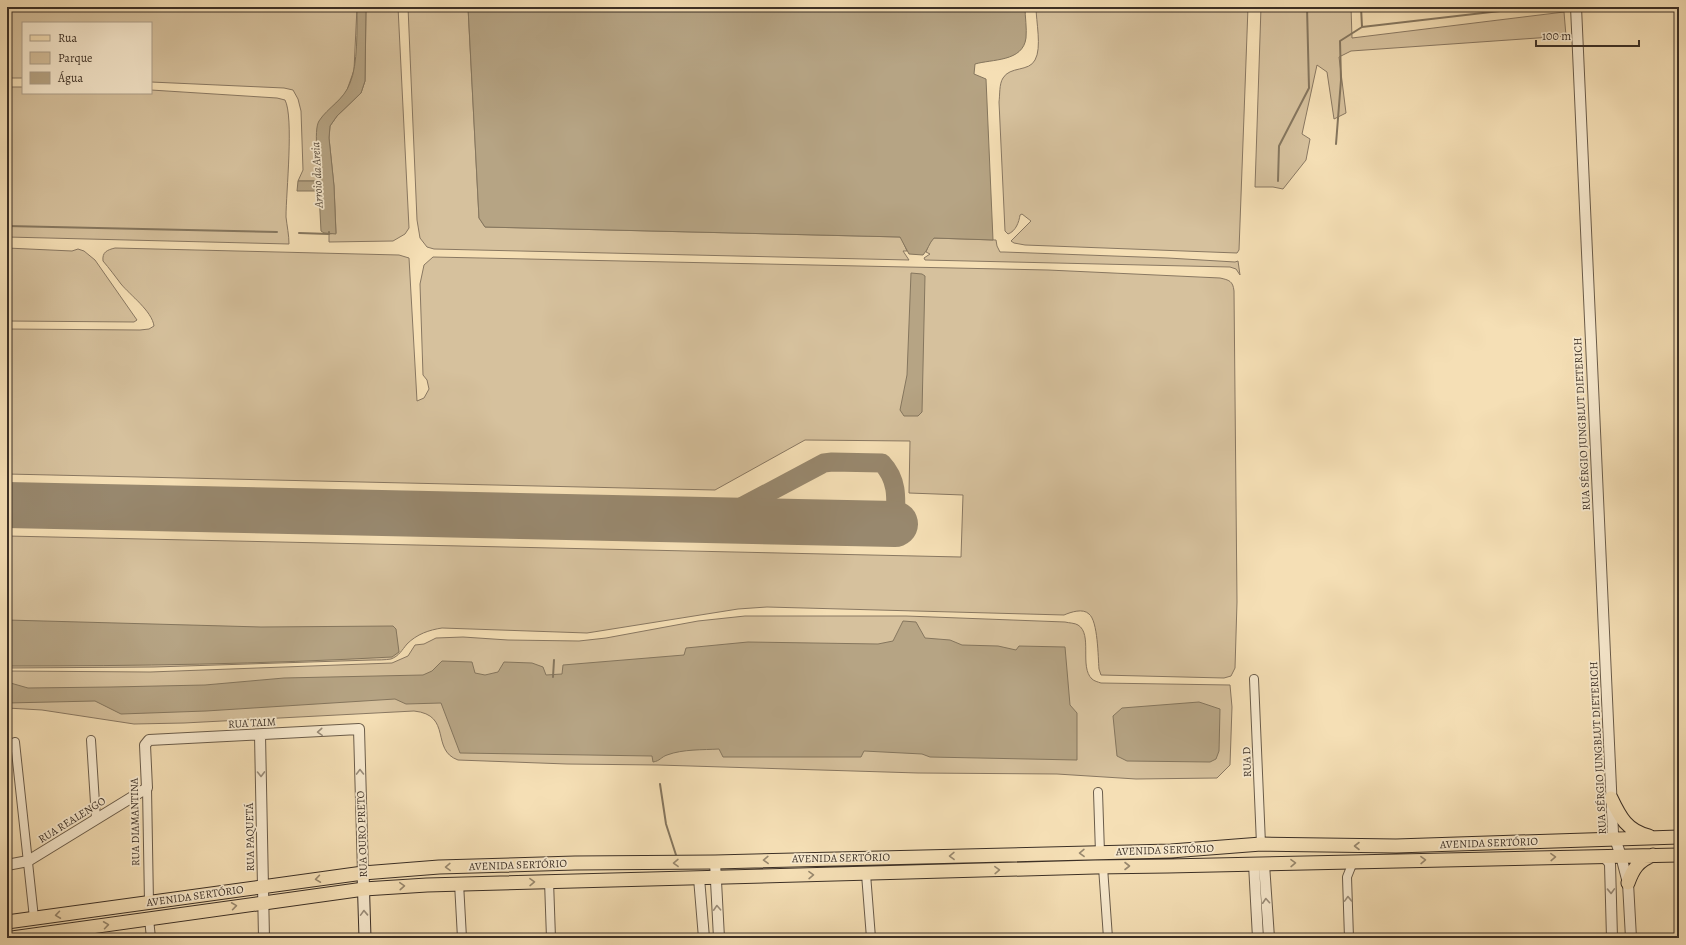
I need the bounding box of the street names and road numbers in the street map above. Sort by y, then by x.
street label: RUA SÉRGIO JUNGBLUT DIETERICH [1570,337,1594,511]
street label: RUA SÉRGIO JUNGBLUT DIETERICH [1586,661,1610,835]
street label: RUA TAIM [228,714,276,732]
street label: RUA D [1239,746,1255,777]
street label: RUA DIAMANTINA [127,777,143,866]
street label: RUA OURO PRETO [353,790,371,878]
street label: RUA REALENGO [35,793,109,847]
street label: RUA PAQUETÁ [242,802,258,871]
street label: AVENIDA SERTÓRIO [1439,834,1539,852]
street label: AVENIDA SERTÓRIO [1115,841,1215,859]
street label: AVENIDA SERTÓRIO [791,850,891,866]
street label: AVENIDA SERTÓRIO [468,856,568,874]
street label: AVENIDA SERTÓRIO [144,882,245,910]

